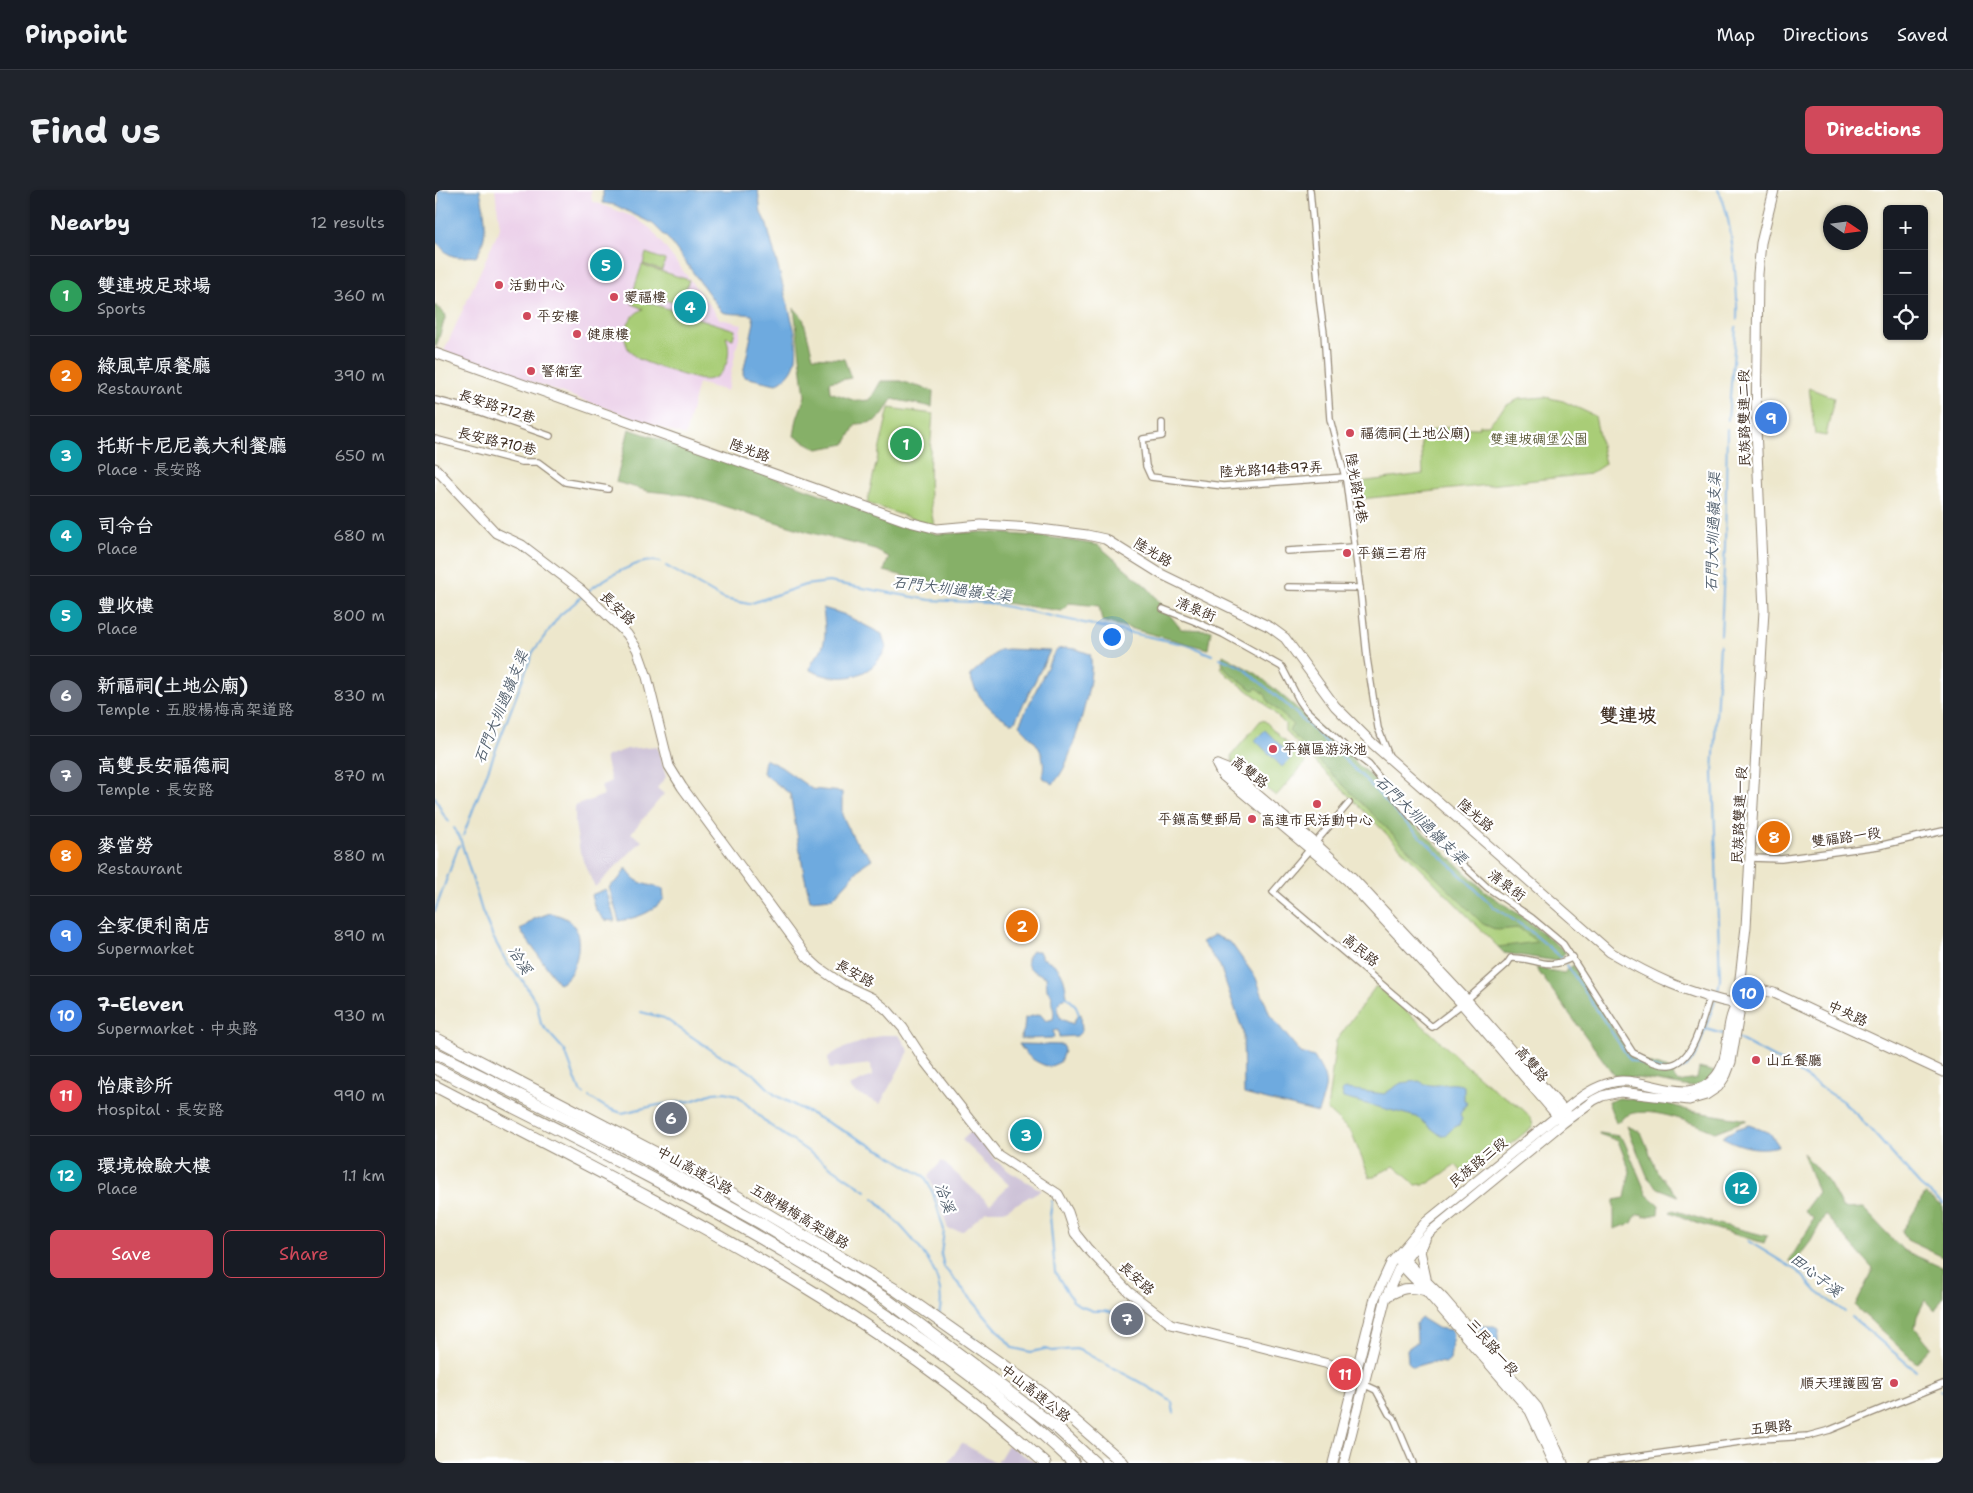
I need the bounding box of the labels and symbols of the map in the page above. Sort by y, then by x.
north arrow [1823,205,1868,250]
pin: 5 [590,246,622,284]
place label: 活動中心 [509,276,565,294]
marker: 活動中心 [493,279,505,291]
place label: 蒙福樓 [624,288,666,306]
pin: 4 [674,288,706,326]
marker: 蒙福樓 [608,291,620,303]
place label: 平安樓 [537,307,579,325]
marker: 平安樓 [521,310,533,322]
place label: 健康樓 [587,325,629,343]
marker: 健康樓 [571,328,583,340]
place label: 警衛室 [541,362,583,380]
marker: 警衛室 [525,365,537,377]
street label: 民族路雙連二段 [1734,369,1754,467]
street label: 長安路712巷 [456,385,539,427]
pin: 9 [1755,399,1787,437]
street label: 長安路710巷 [456,423,539,459]
place label: 福德祠(土地公廟) [1360,424,1470,442]
pin: 1 [890,425,922,463]
marker: 福德祠(土地公廟) [1344,427,1356,439]
park label: 雙連坡碉堡公園 [1490,430,1588,448]
street label: 陸光路 [727,434,773,466]
street label: 陸光路14巷 [1342,451,1372,526]
street label: 陸光路14巷97弄 [1219,457,1323,481]
water label: 石門大圳過嶺支渠 [1701,470,1725,592]
street label: 陸光路 [1130,533,1176,571]
place label: 平鎮三君府 [1357,544,1427,562]
marker: 平鎮三君府 [1341,547,1353,559]
water label: 石門大圳過嶺支渠 [891,572,1015,606]
street label: 長安路 [597,587,639,629]
street label: 清泉街 [1173,593,1219,625]
your location [1099,624,1125,650]
water label: 石門大圳過嶺支渠 [469,646,533,766]
district label: 雙連坡 [1599,703,1657,728]
place label: 平鎮區游泳池 [1283,740,1367,758]
marker: 平鎮區游泳池 [1267,743,1279,755]
street label: 高雙路 [1228,752,1272,792]
street label: 民族路雙連一段 [1727,766,1751,864]
water label: 石門大圳過嶺支渠 [1371,771,1473,870]
street label: 陸光路 [1454,794,1498,836]
marker: 高連市民活動中心 [1311,798,1323,810]
place label: 平鎮高雙郵局 [1158,810,1242,828]
place label: 高連市民活動中心 [1261,811,1373,829]
marker: 平鎮高雙郵局 [1246,813,1258,825]
pin: 8 [1758,818,1790,856]
street label: 雙福路一段 [1810,823,1882,851]
street label: 清泉街 [1485,865,1529,905]
pin: 2 [1006,907,1038,945]
street label: 高民路 [1339,930,1383,970]
water label: 洽溪 [503,942,537,979]
street label: 長安路 [832,955,878,991]
pin: 10 [1732,974,1764,1012]
street label: 中央路 [1825,996,1871,1030]
street label: 高雙路 [1511,1042,1553,1086]
place label: 山丘餐廳 [1766,1051,1822,1069]
marker: 山丘餐廳 [1750,1054,1762,1066]
pin: 6 [655,1099,687,1137]
pin: 3 [1010,1116,1042,1154]
street label: 民族路三段 [1445,1133,1511,1191]
street label: 中山高速公路 [654,1142,736,1198]
pin: 12 [1725,1169,1757,1207]
street label: 五股楊梅高架道路 [747,1179,853,1253]
water label: 洽溪 [930,1180,960,1216]
water label: 田心子溪 [1786,1249,1847,1302]
street label: 長安路 [1115,1257,1159,1299]
pin: 7 [1111,1300,1143,1338]
street label: 三民路一段 [1463,1315,1523,1379]
pin: 11 [1329,1355,1361,1393]
street label: 中山高速公路 [997,1360,1075,1426]
place label: 順天理護國宮 [1800,1374,1884,1392]
marker: 順天理護國宮 [1888,1377,1900,1389]
street label: 五興路 [1749,1416,1793,1438]

